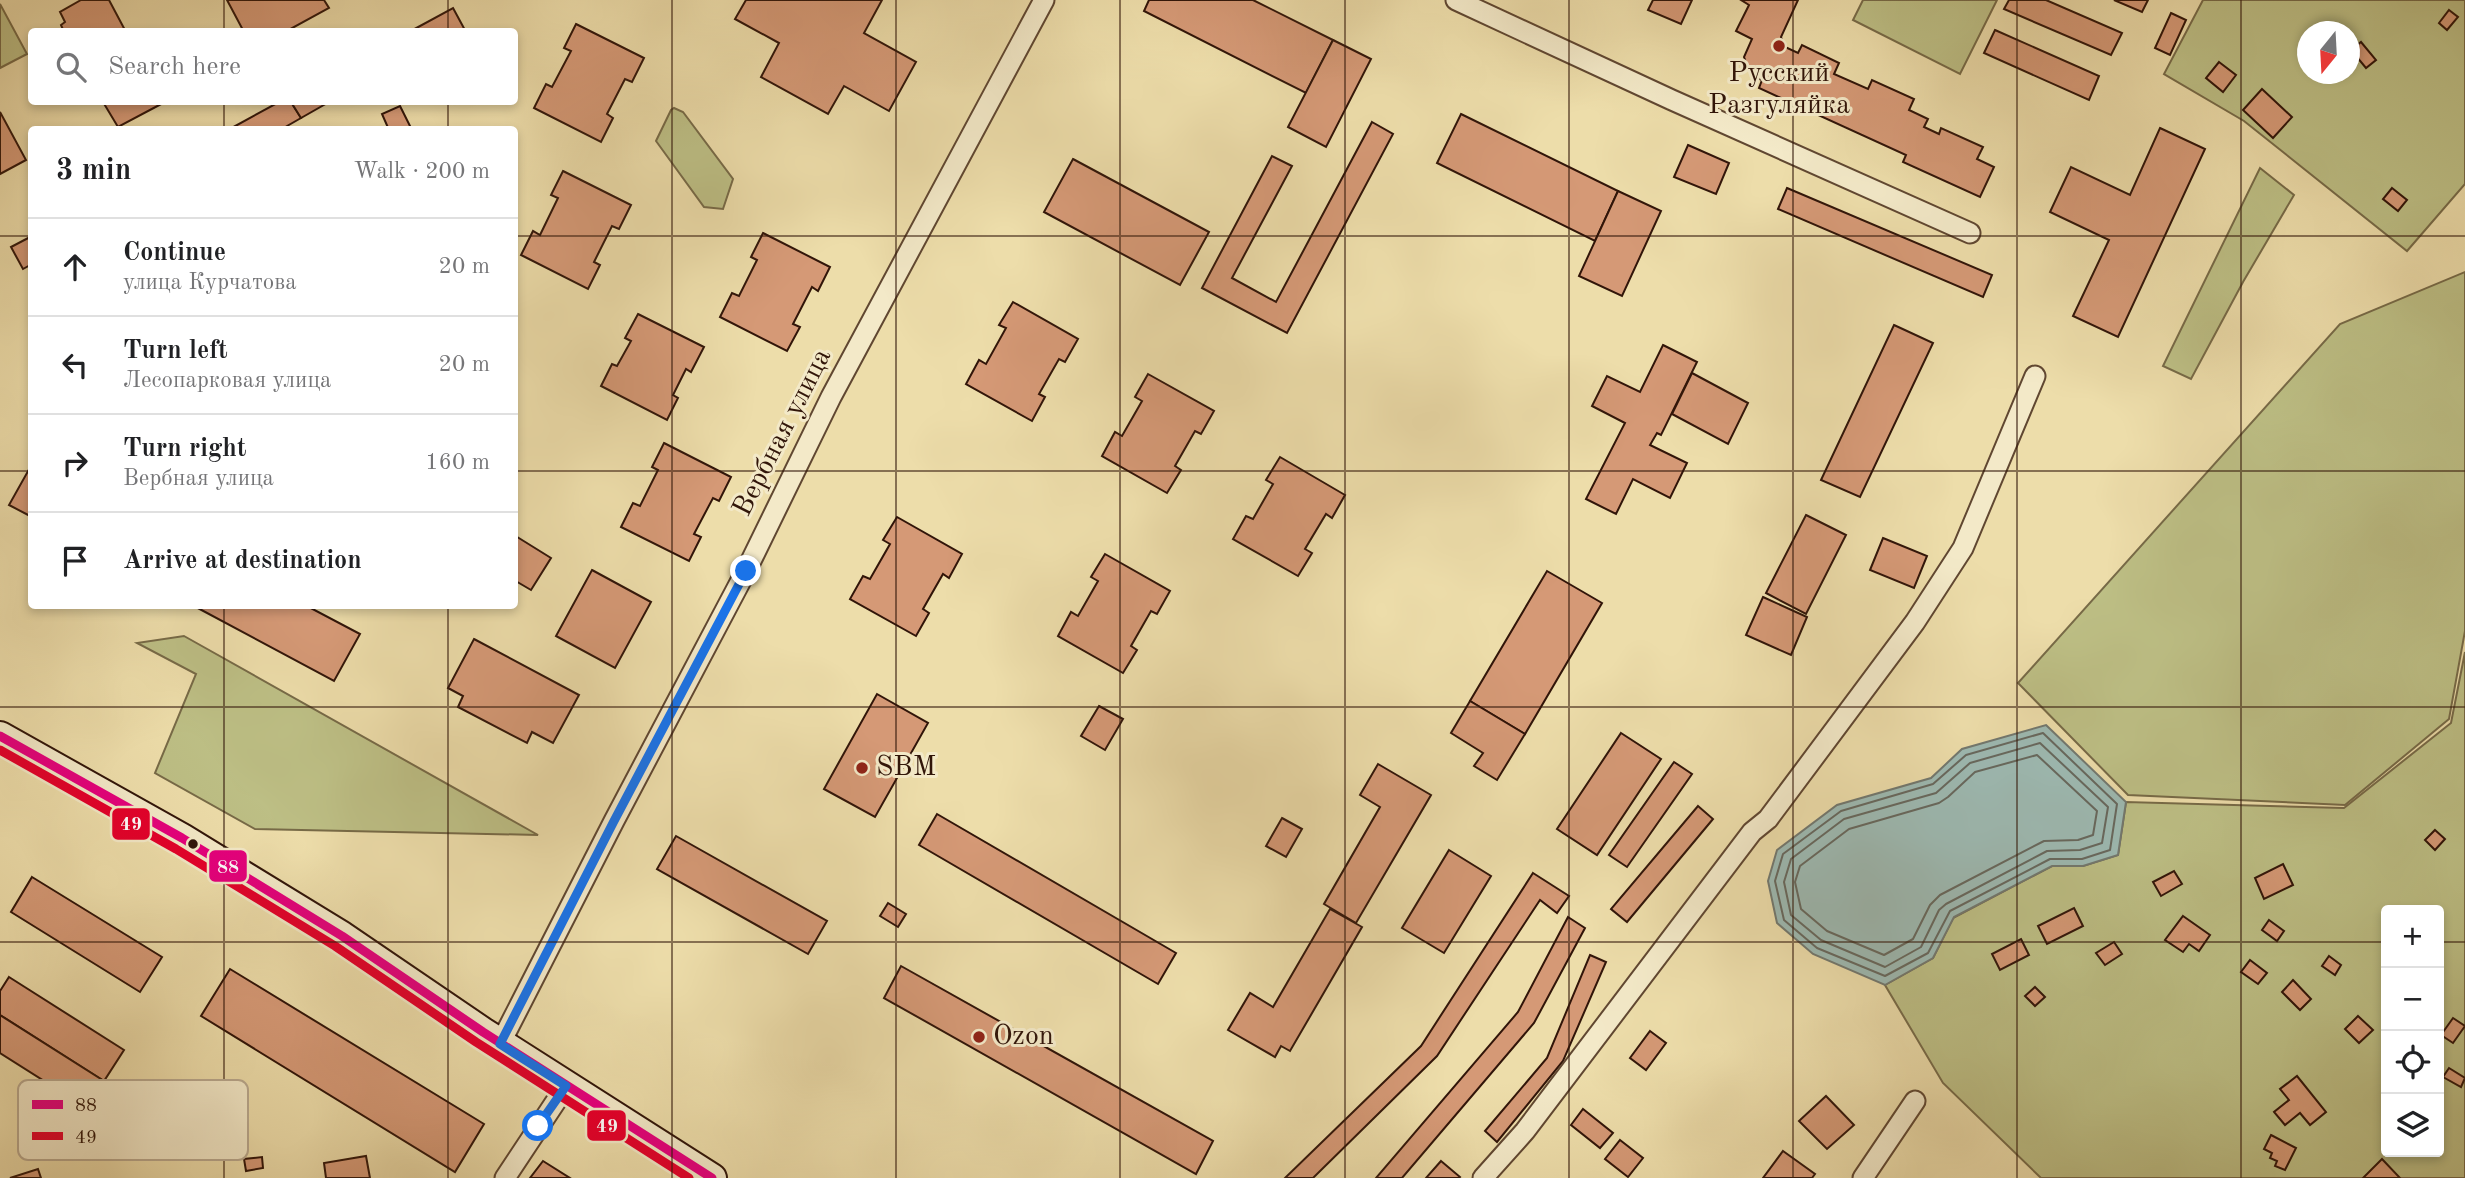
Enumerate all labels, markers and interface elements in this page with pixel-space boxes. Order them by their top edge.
north arrow [2297,21,2360,84]
search box [28,28,518,105]
marker: Русский Разгуляйка [1771,38,1787,54]
icon: search [52,48,90,86]
text: Search here [108,54,241,80]
place label: Русский Разгуляйка [1708,60,1850,120]
text: 3 min [56,156,131,186]
text: Walk · 200 m [354,160,490,183]
text: Continue [123,240,226,266]
icon: ahead [56,248,94,286]
text: 20 m [439,255,490,278]
text: улица Курчатова [123,271,297,294]
text: Turn left [123,338,228,364]
street label: Вербная улица [729,345,837,521]
icon: left [56,346,94,384]
text: 20 m [439,353,490,376]
text: Лесопарковая улица [123,369,331,392]
text: Turn right [123,436,246,462]
icon: right [56,444,94,482]
text: 160 m [425,451,490,474]
text: Вербная улица [123,467,274,490]
icon: arrive [56,542,94,580]
text: Arrive at destination [123,548,362,574]
route end [730,555,761,586]
place label: SBM [876,754,936,782]
marker: SBM [854,760,870,776]
line badge: 49 [111,807,151,841]
text: 49 [120,816,142,835]
unlabelled marker [186,837,200,851]
line badge: 88 [208,849,248,883]
text: 88 [217,859,239,878]
map controls [2381,905,2444,1157]
button: + [2381,905,2444,968]
button: − [2381,968,2444,1031]
place label: Ozon [993,1023,1054,1051]
marker: Ozon [971,1029,987,1045]
button: locate [2381,1031,2444,1094]
legend [18,1080,248,1160]
button: layers [2381,1094,2444,1157]
text: 88 [75,1097,97,1116]
line badge: 49 [586,1109,627,1142]
route start [522,1110,553,1141]
text: 49 [596,1118,618,1137]
text: 49 [75,1129,97,1148]

